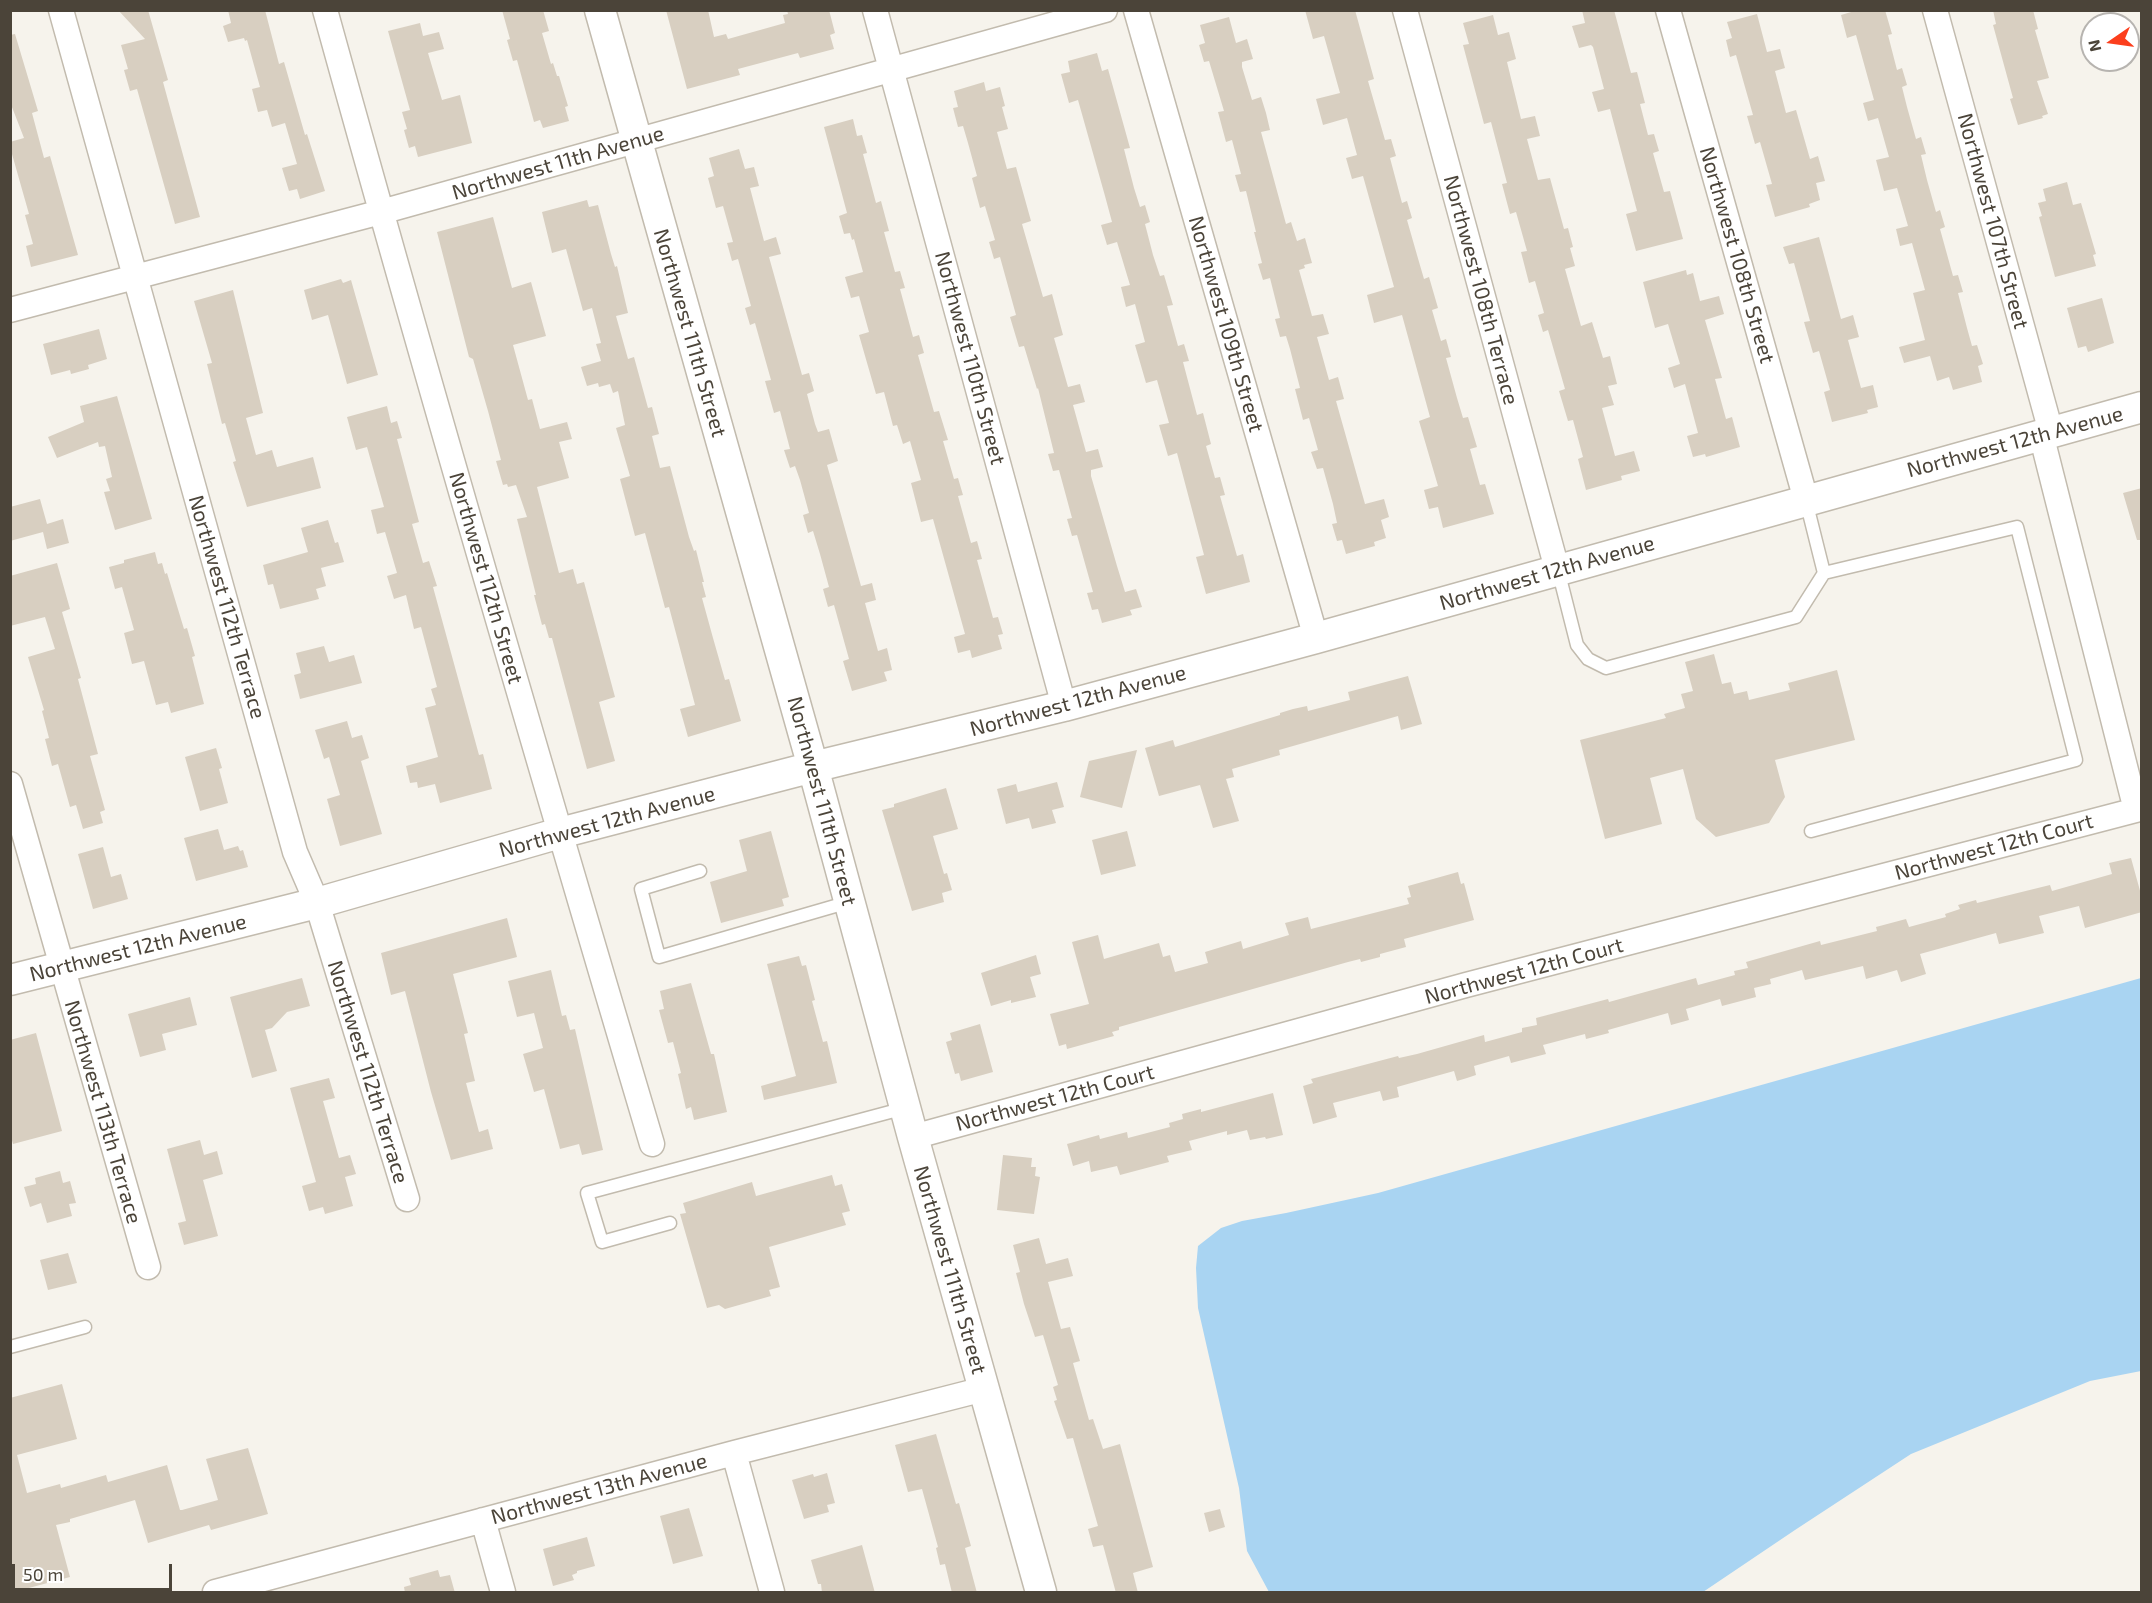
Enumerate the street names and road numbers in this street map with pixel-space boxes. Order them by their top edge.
street label: Northwest 107th Street [1952,110,2034,332]
street label: Northwest 11th Avenue [449,121,667,205]
street label: Northwest 108th Street [1694,144,1780,366]
street label: Northwest 108th Terrace [1438,172,1524,408]
street label: Northwest 109th Street [1183,213,1269,435]
street label: Northwest 111th Street [648,226,732,440]
street label: Northwest 110th Street [929,249,1011,467]
street label: Northwest 12th Avenue [1904,401,2126,483]
street label: Northwest 112th Street [444,469,528,687]
street label: Northwest 112th Terrace [183,492,271,722]
street label: Northwest 12th Avenue [1437,530,1657,616]
street label: Northwest 12th Avenue [967,660,1189,742]
street label: Northwest 111th Street [782,694,862,908]
street label: Northwest 12th Avenue [496,781,718,863]
street label: Northwest 12th Court [1892,808,2096,886]
street label: Northwest 12th Avenue [27,909,249,987]
street label: Northwest 12th Court [1422,932,1626,1010]
street label: Northwest 112th Terrace [322,958,414,1186]
street label: Northwest 113th Terrace [59,997,147,1227]
street label: Northwest 12th Court [953,1059,1157,1137]
street label: Northwest 111th Street [908,1163,992,1377]
street label: Northwest 13th Avenue [488,1448,710,1530]

